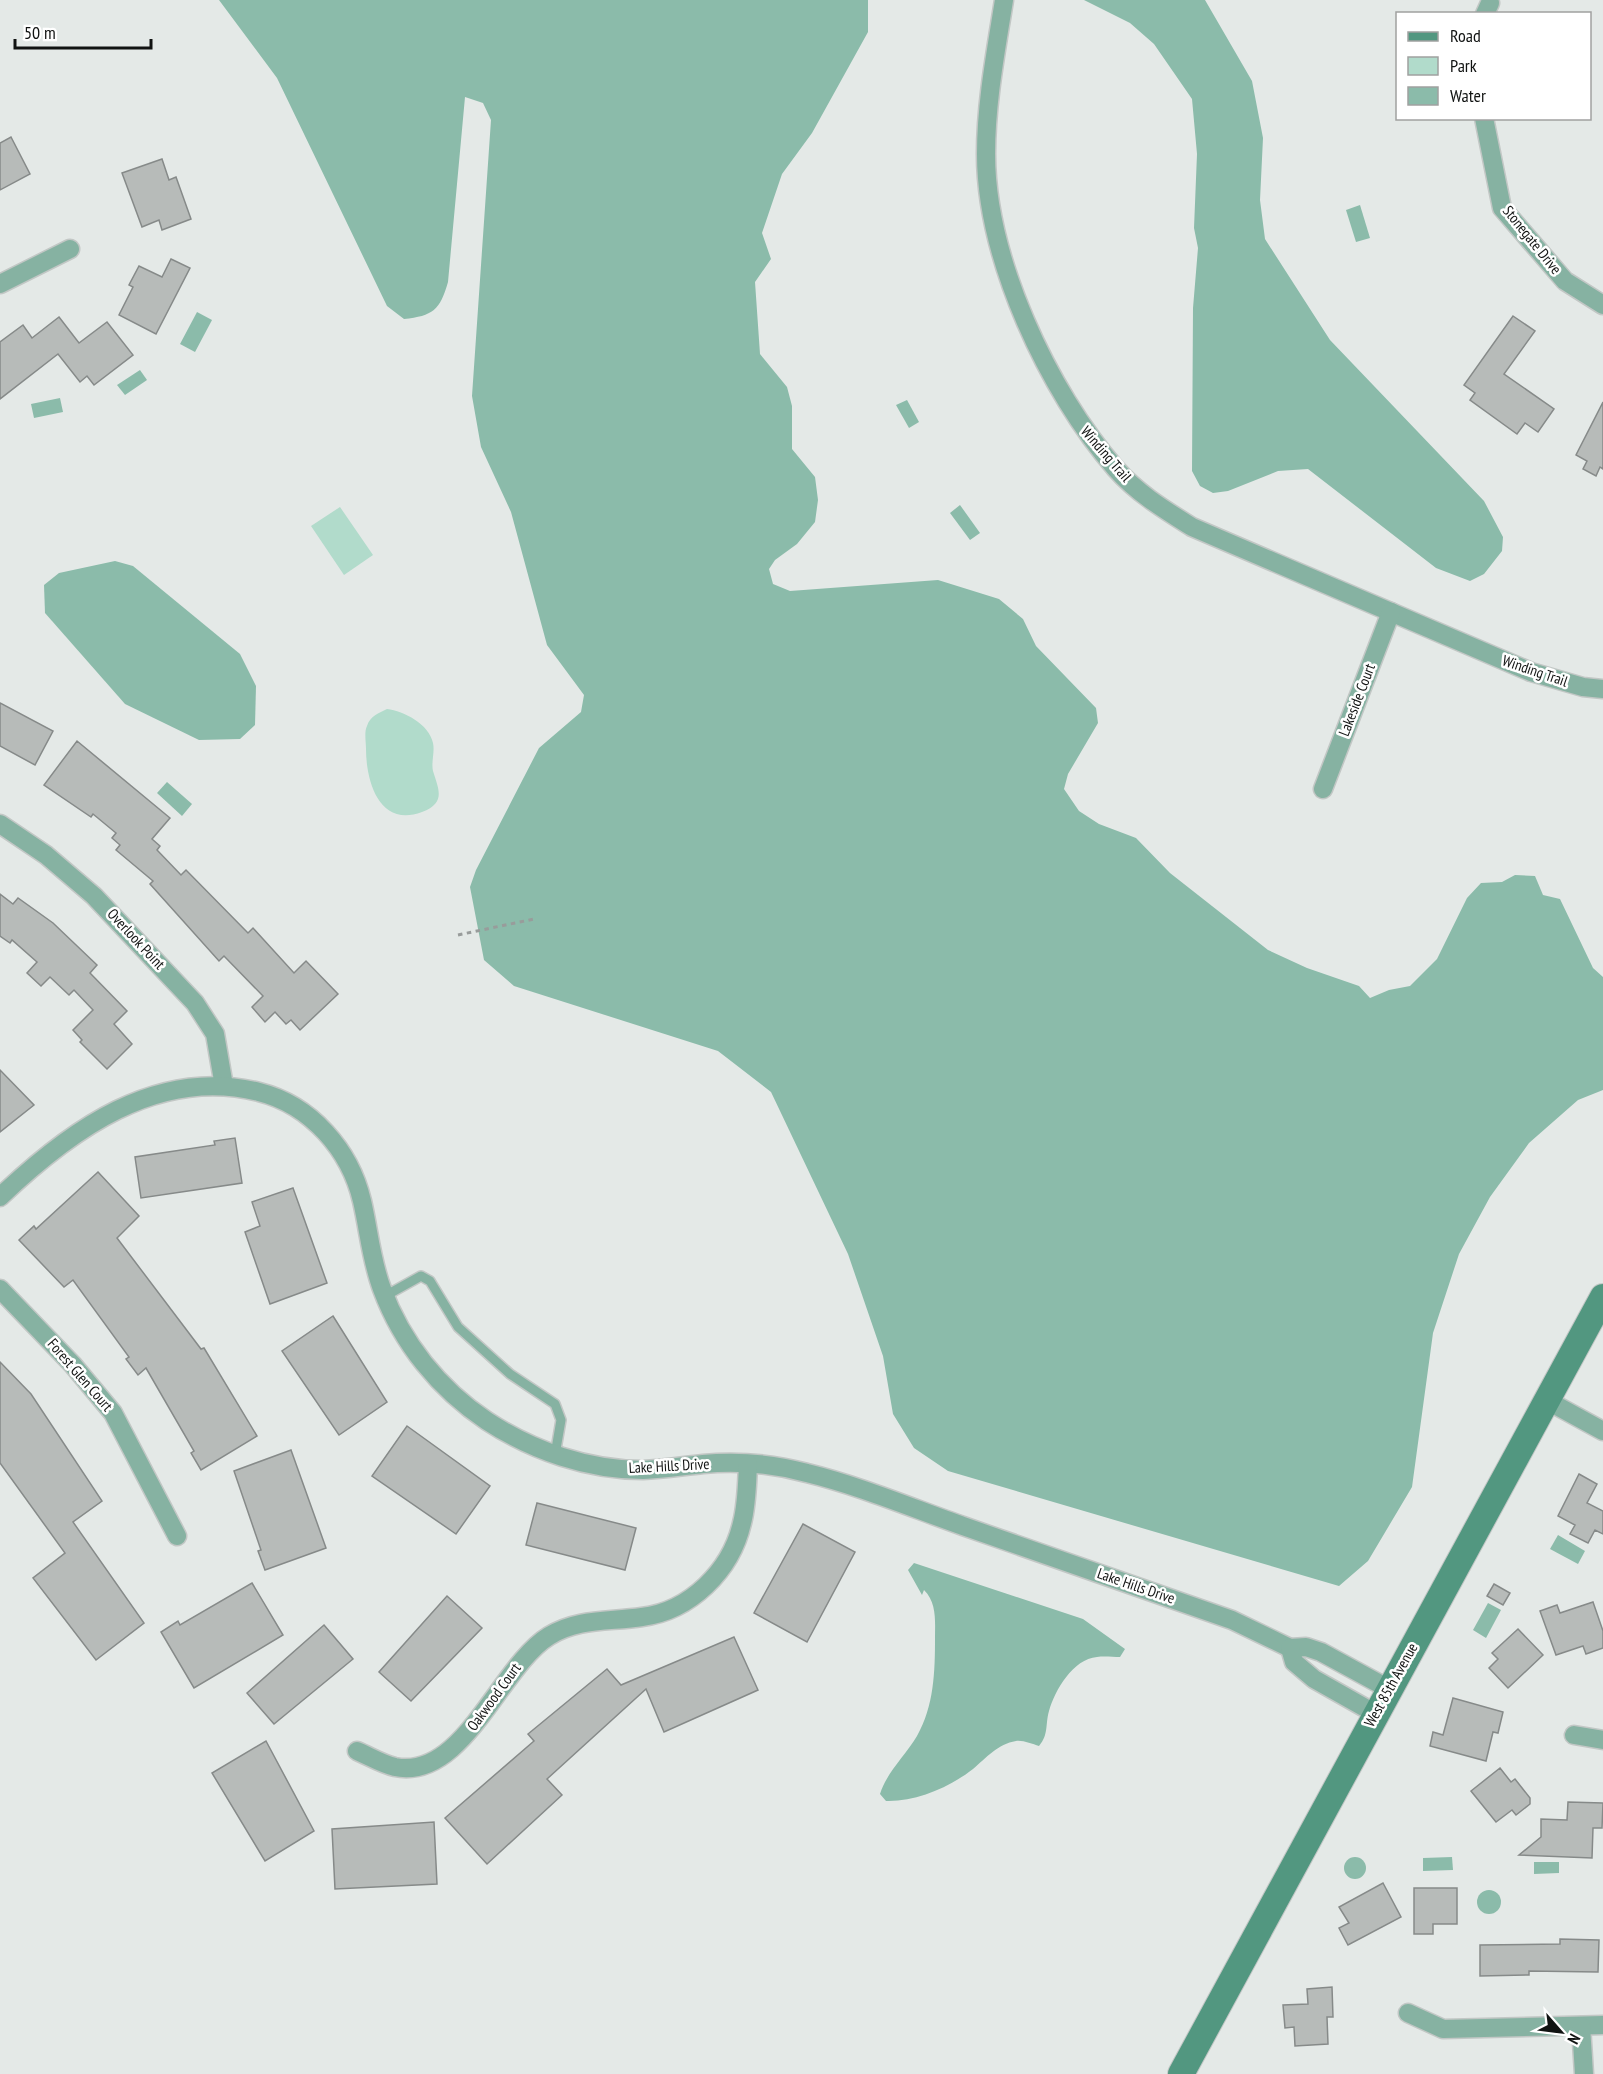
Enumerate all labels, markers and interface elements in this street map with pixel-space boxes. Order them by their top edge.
scale bar [15,12,152,50]
legend [1396,12,1591,120]
text: 50 m [24,21,56,44]
text: Road [1450,24,1481,47]
text: Park [1450,54,1477,77]
text: Water [1450,84,1486,107]
street label: Stonegate Drive [1499,202,1566,278]
street label: Winding Trail [1077,422,1136,486]
street label: Winding Trail [1500,651,1571,691]
street label: Lakeside Court [1334,661,1379,739]
street label: Overlook Point [103,904,169,973]
street label: Forest Glen Court [44,1334,117,1415]
street label: Lake Hills Drive [628,1454,710,1477]
street label: Lake Hills Drive [1095,1563,1177,1608]
street label: West 85th Avenue [1360,1639,1421,1730]
street label: Oakwood Court [463,1659,525,1734]
north arrow [1531,2002,1591,2062]
text: N [1563,2031,1585,2048]

